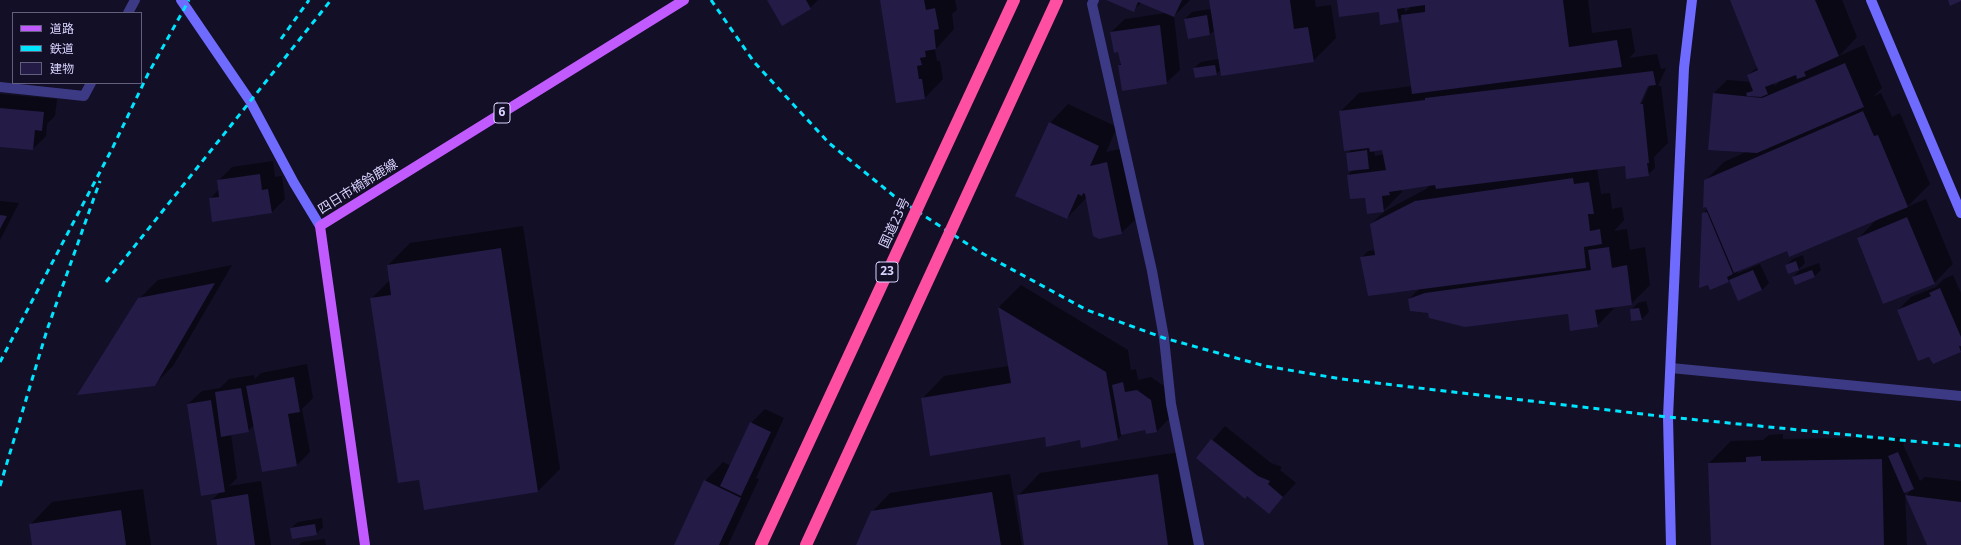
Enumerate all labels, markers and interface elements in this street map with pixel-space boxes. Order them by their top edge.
legend [12,12,142,84]
text: 道路 [50,20,74,37]
text: 鉄道 [50,40,74,57]
text: 建物 [50,60,74,77]
road number: 6 [494,103,510,123]
street label: 四日市楠鈴鹿線 [315,156,401,218]
street label: 国道23号 [877,195,913,251]
road number: 23 [876,262,898,282]

